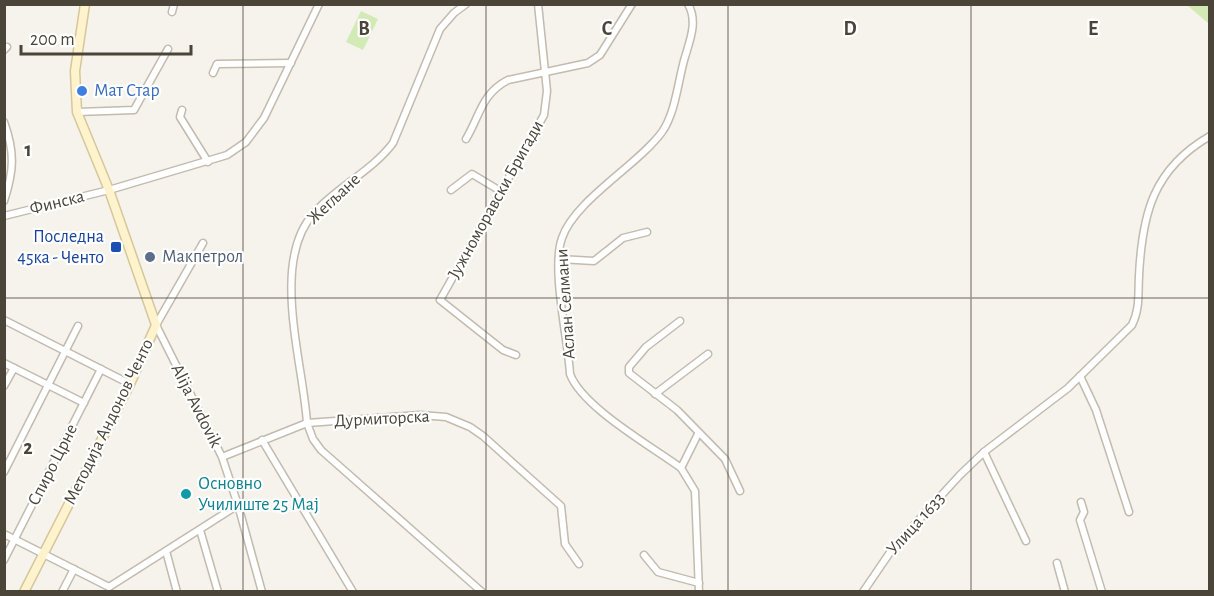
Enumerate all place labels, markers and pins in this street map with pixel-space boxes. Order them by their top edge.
place label: Мат Стар [94,82,160,100]
marker: Мат Стар [75,84,89,98]
place label: Последна 45ка - Ченто [17,228,104,267]
marker: Последна 45ка - Ченто [109,240,123,254]
place label: Макпетрол [162,248,243,266]
marker: Макпетрол [143,250,157,264]
place label: Основно Училиште 25 Мај [198,475,319,514]
marker: Основно Училиште 25 Мај [179,487,193,501]

